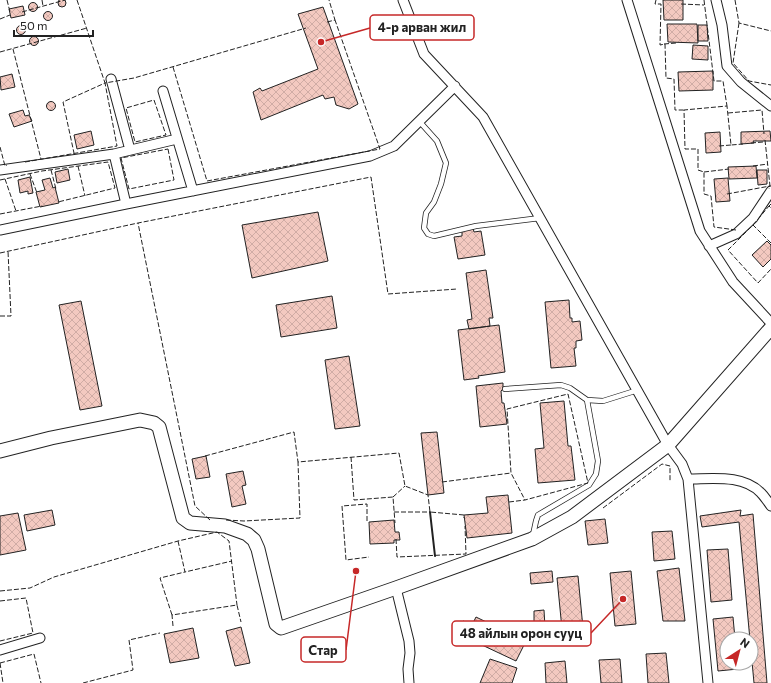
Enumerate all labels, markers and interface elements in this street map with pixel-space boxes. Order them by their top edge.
scale bar [14,12,93,38]
callout: 4-р арван жил [370,15,474,40]
text: 50 m [20,18,48,32]
text: 4-р арван жил [378,19,466,35]
callout: 48 айлын орон сууц [452,621,591,646]
text: 48 айлын орон сууц [460,625,582,641]
north arrow [719,631,759,671]
text: N [738,635,752,650]
callout: Стар [301,637,346,662]
text: Стар [308,642,338,658]

